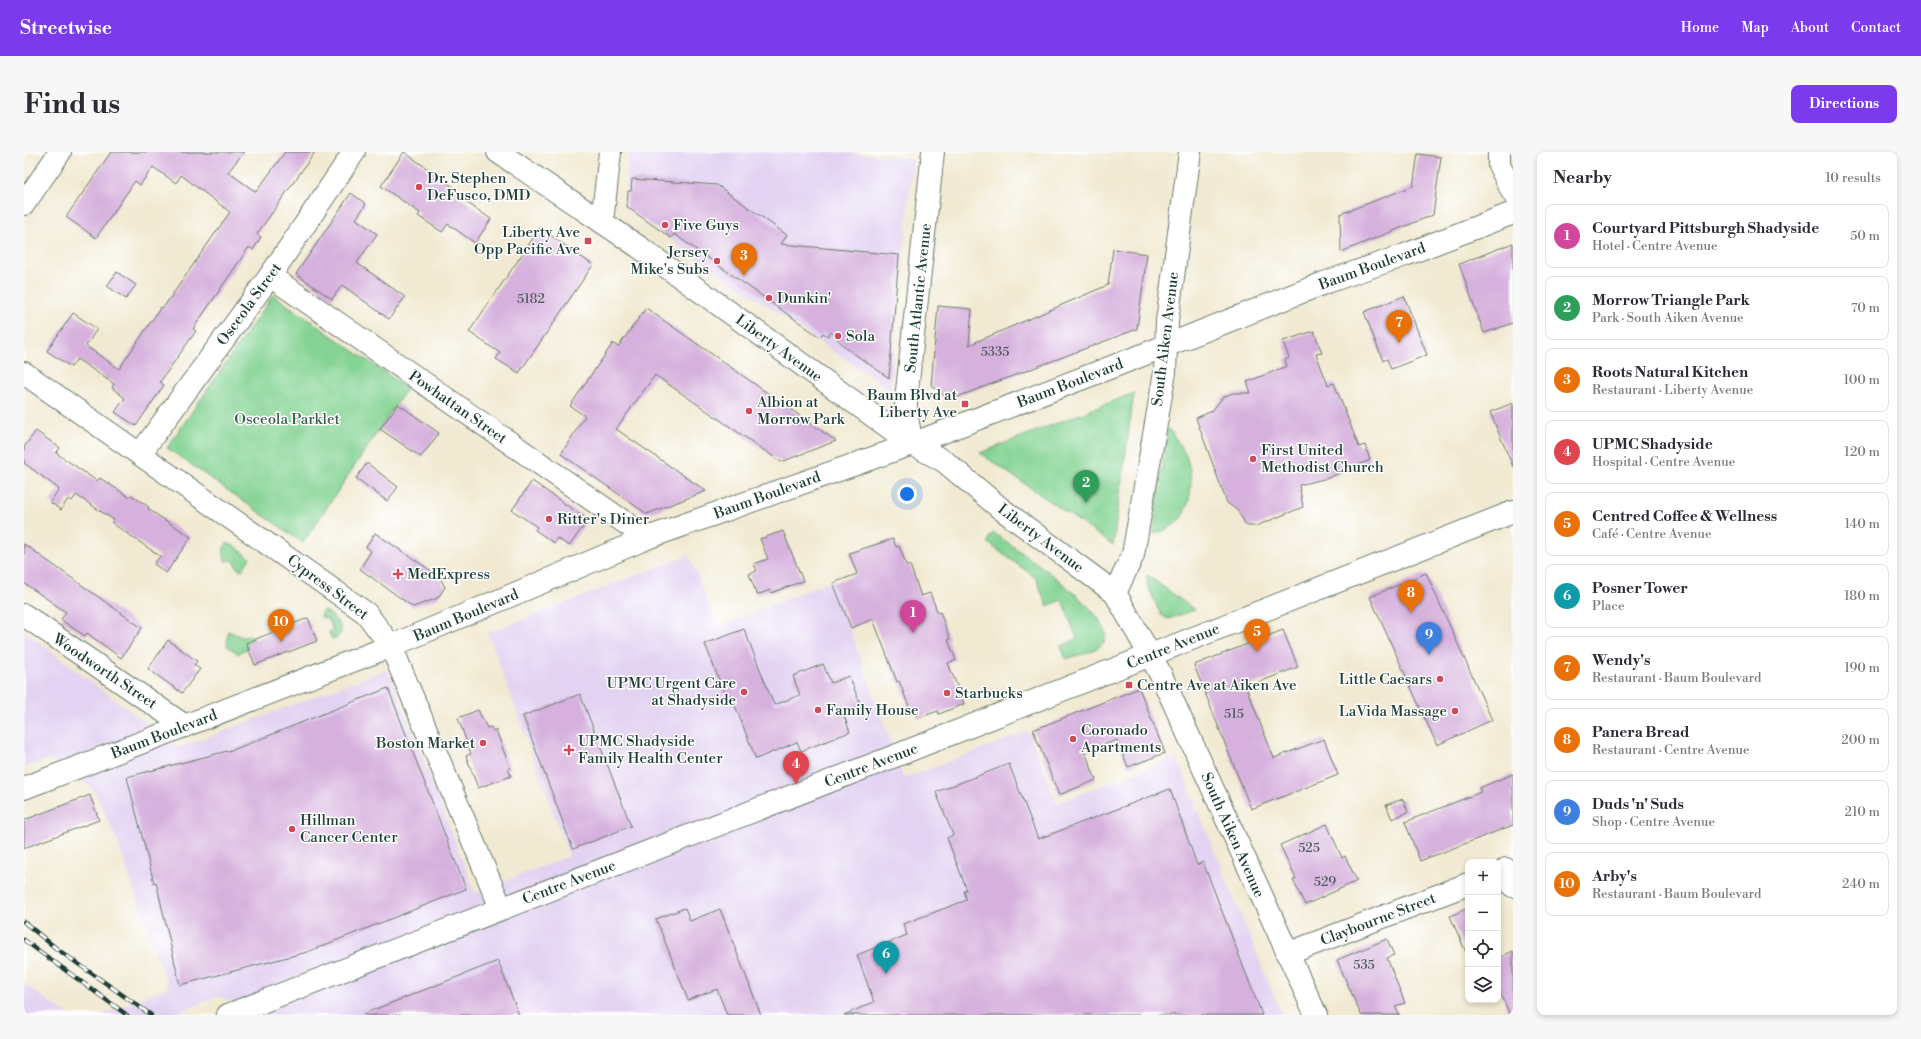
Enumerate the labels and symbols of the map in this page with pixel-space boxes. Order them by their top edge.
place label: Dr. Stephen DeFusco, DMD [427,169,530,205]
marker: Dr. Stephen DeFusco, DMD [414,182,424,192]
place label: Five Guys [673,216,739,235]
marker: Five Guys [660,220,670,230]
street label: South Atlantic Avenue [901,222,936,374]
place label: Liberty Ave Opp Pacific Ave [474,223,580,259]
marker: Liberty Ave Opp Pacific Ave [583,236,593,246]
street label: Baum Boulevard [1315,238,1429,295]
place label: Jersey Mike's Subs [630,243,710,279]
pin: 3 [731,243,757,276]
marker: Jersey Mike's Subs [712,256,722,266]
street label: Osceola Street [213,259,286,349]
street label: South Aiken Avenue [1148,271,1183,407]
place label: Dunkin' [777,289,831,308]
house number: 5182 [517,291,545,307]
marker: Dunkin' [764,293,774,303]
street label: Liberty Avenue [731,310,826,386]
pin: 7 [1386,310,1412,343]
place label: Sola [846,327,875,346]
marker: Sola [833,331,843,341]
house number: 5335 [981,344,1009,360]
street label: Baum Boulevard [1013,354,1126,413]
street label: Powhattan Street [405,367,511,449]
place label: Baum Blvd at Liberty Ave [866,386,958,422]
place label: Albion at Morrow Park [756,393,846,429]
marker: Baum Blvd at Liberty Ave [960,399,970,409]
marker: Albion at Morrow Park [744,406,754,416]
park label: Osceola Parklet [234,410,340,429]
place label: First United Methodist Church [1261,441,1384,477]
marker: First United Methodist Church [1248,454,1258,464]
street label: Baum Boulevard [710,467,824,524]
pin: 2 [1073,470,1099,503]
your location [897,484,917,504]
street label: Liberty Avenue [994,500,1088,577]
place label: Ritter's Diner [557,510,650,529]
marker: Ritter's Diner [544,514,554,524]
street label: Cypress Street [283,551,373,625]
place label: MedExpress [407,565,490,584]
marker: MedExpress [392,568,404,580]
pin: 8 [1398,580,1424,613]
street label: Baum Boulevard [410,585,522,647]
pin: 1 [900,600,926,633]
pin: 10 [268,609,294,642]
street label: Centre Avenue [1124,619,1222,674]
pin: 5 [1244,619,1270,652]
pin: 9 [1416,622,1442,655]
street label: Woodworth Street [48,629,161,714]
place label: Little Caesars [1339,670,1432,689]
place label: UPMC Urgent Care at Shadyside [607,674,736,710]
marker: Little Caesars [1435,674,1445,684]
place label: Centre Ave at Aiken Ave [1137,676,1297,695]
marker: Centre Ave at Aiken Ave [1124,680,1134,690]
place label: Starbucks [955,684,1023,703]
marker: UPMC Urgent Care at Shadyside [739,687,749,697]
marker: Starbucks [942,688,952,698]
place label: Family House [826,701,919,720]
place label: LaVida Massage [1339,702,1447,721]
street label: Baum Boulevard [107,705,220,764]
marker: Family House [813,705,823,715]
house number: 515 [1224,706,1244,722]
marker: LaVida Massage [1450,706,1460,716]
place label: Coronado Apartments [1080,721,1161,757]
place label: UPMC Shadyside Family Health Center [578,732,723,768]
place label: Boston Market [375,734,476,753]
marker: Coronado Apartments [1068,734,1078,744]
marker: Boston Market [478,738,488,748]
street label: Centre Avenue [822,739,921,792]
marker: UPMC Shadyside Family Health Center [563,744,575,756]
pin: 4 [783,751,809,784]
street label: South Aiken Avenue [1196,770,1269,901]
place label: Hillman Cancer Center [300,811,398,847]
marker: Hillman Cancer Center [287,824,297,834]
house number: 525 [1298,840,1320,856]
street label: Centre Avenue [520,856,619,909]
house number: 529 [1314,874,1336,890]
street label: Claybourne Street [1318,888,1439,950]
pin: 6 [873,941,899,974]
house number: 535 [1353,957,1375,973]

